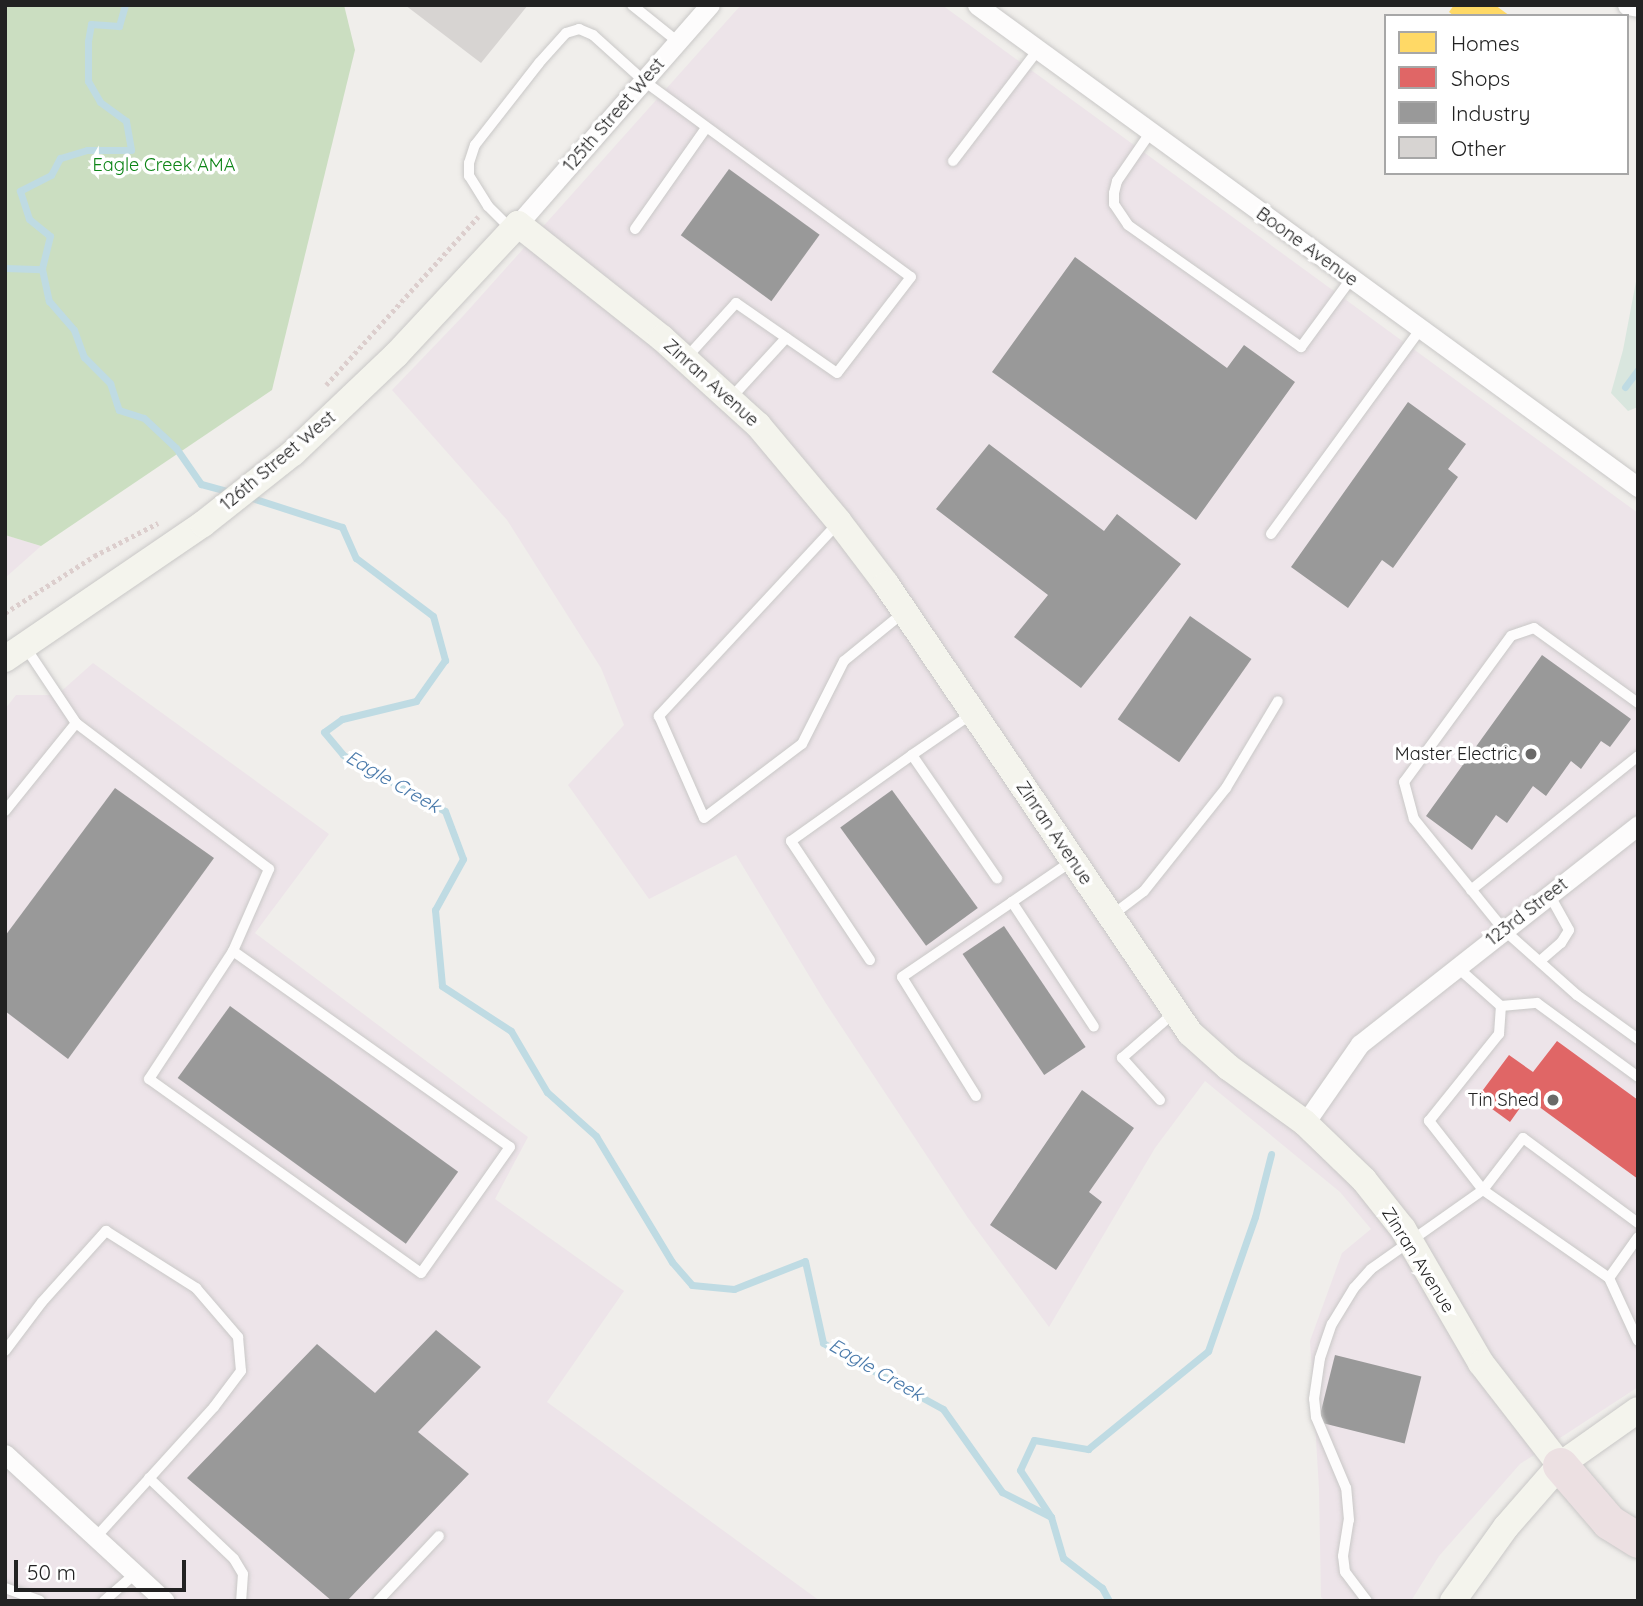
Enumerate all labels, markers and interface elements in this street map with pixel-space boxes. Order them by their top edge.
legend [1384,14,1629,175]
text: Homes [1451,30,1520,56]
street label: 125th Street West [559,54,669,176]
text: Shops [1451,65,1510,91]
text: Industry [1451,100,1530,126]
text: Other [1451,135,1506,161]
park label: Eagle Creek AMA [93,154,235,176]
street label: Boone Avenue [1252,203,1362,291]
street label: Zinran Avenue [659,335,763,431]
street label: 126th Street West [216,407,340,515]
place label: Master Electric [1395,743,1517,765]
water label: Eagle Creek [342,746,444,818]
marker: Master Electric [1523,746,1539,762]
street label: Zinran Avenue [1011,777,1097,889]
street label: 123rd Street [1482,873,1572,951]
place label: Tin Shed [1468,1089,1539,1111]
marker: Tin Shed [1545,1092,1561,1108]
street label: Zinran Avenue [1377,1203,1459,1317]
water label: Eagle Creek [825,1334,927,1406]
scale bar [18,1546,189,1590]
text: 50 m [27,1559,76,1585]

